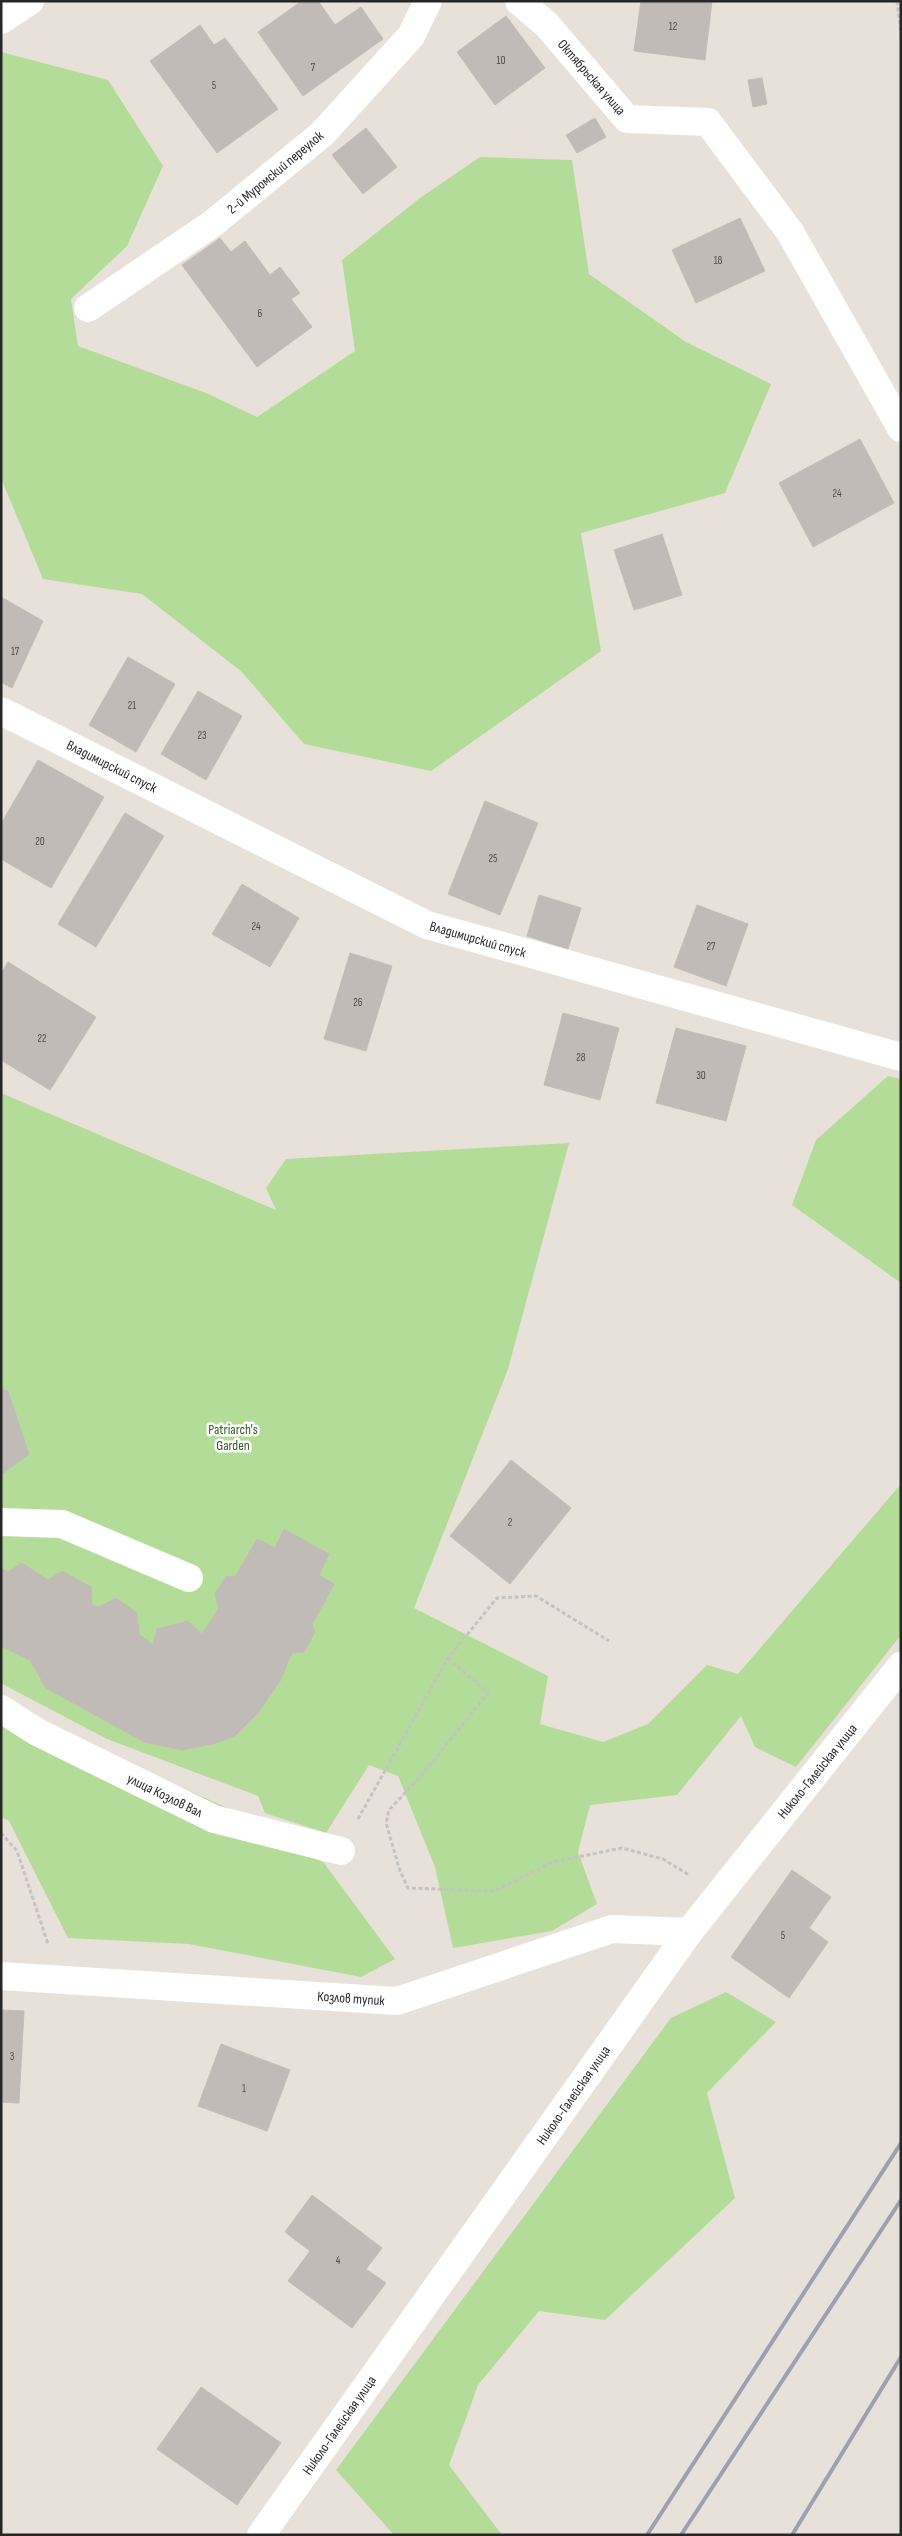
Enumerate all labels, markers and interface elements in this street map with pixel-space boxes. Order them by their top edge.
house number: 12 [669,20,678,33]
street label: Октябрьская улица [554,36,629,119]
house number: 10 [497,54,505,67]
house number: 7 [311,61,316,74]
house number: 5 [212,79,216,92]
street label: 2-й Муромский переулок [224,127,327,218]
house number: 18 [714,254,723,267]
house number: 6 [258,307,263,320]
house number: 24 [832,487,842,500]
house number: 17 [11,645,20,658]
house number: 21 [128,699,136,712]
house number: 23 [197,729,207,742]
street label: Владимирский спуск [64,736,161,797]
house number: 20 [35,835,45,848]
house number: 25 [489,852,497,865]
street label: Владимирский спуск [428,918,529,962]
house number: 24 [251,920,261,933]
house number: 27 [707,940,716,953]
house number: 26 [353,996,363,1009]
house number: 22 [37,1032,47,1045]
house number: 28 [576,1051,586,1064]
house number: 30 [696,1069,706,1082]
park label: Patriarch's Garden [208,1421,258,1454]
house number: 2 [508,1516,513,1529]
street label: Николо-Галейская улица [774,1720,861,1822]
street label: улица Козлов Вал [124,1770,205,1821]
house number: 5 [781,1929,785,1942]
street label: Козлов тупик [317,1988,386,2009]
street label: Николо-Галейская улица [533,2042,614,2148]
house number: 3 [10,2050,15,2063]
house number: 1 [242,2082,246,2095]
house number: 4 [336,2254,341,2267]
street label: Николо-Галейская улица [299,2372,380,2478]

